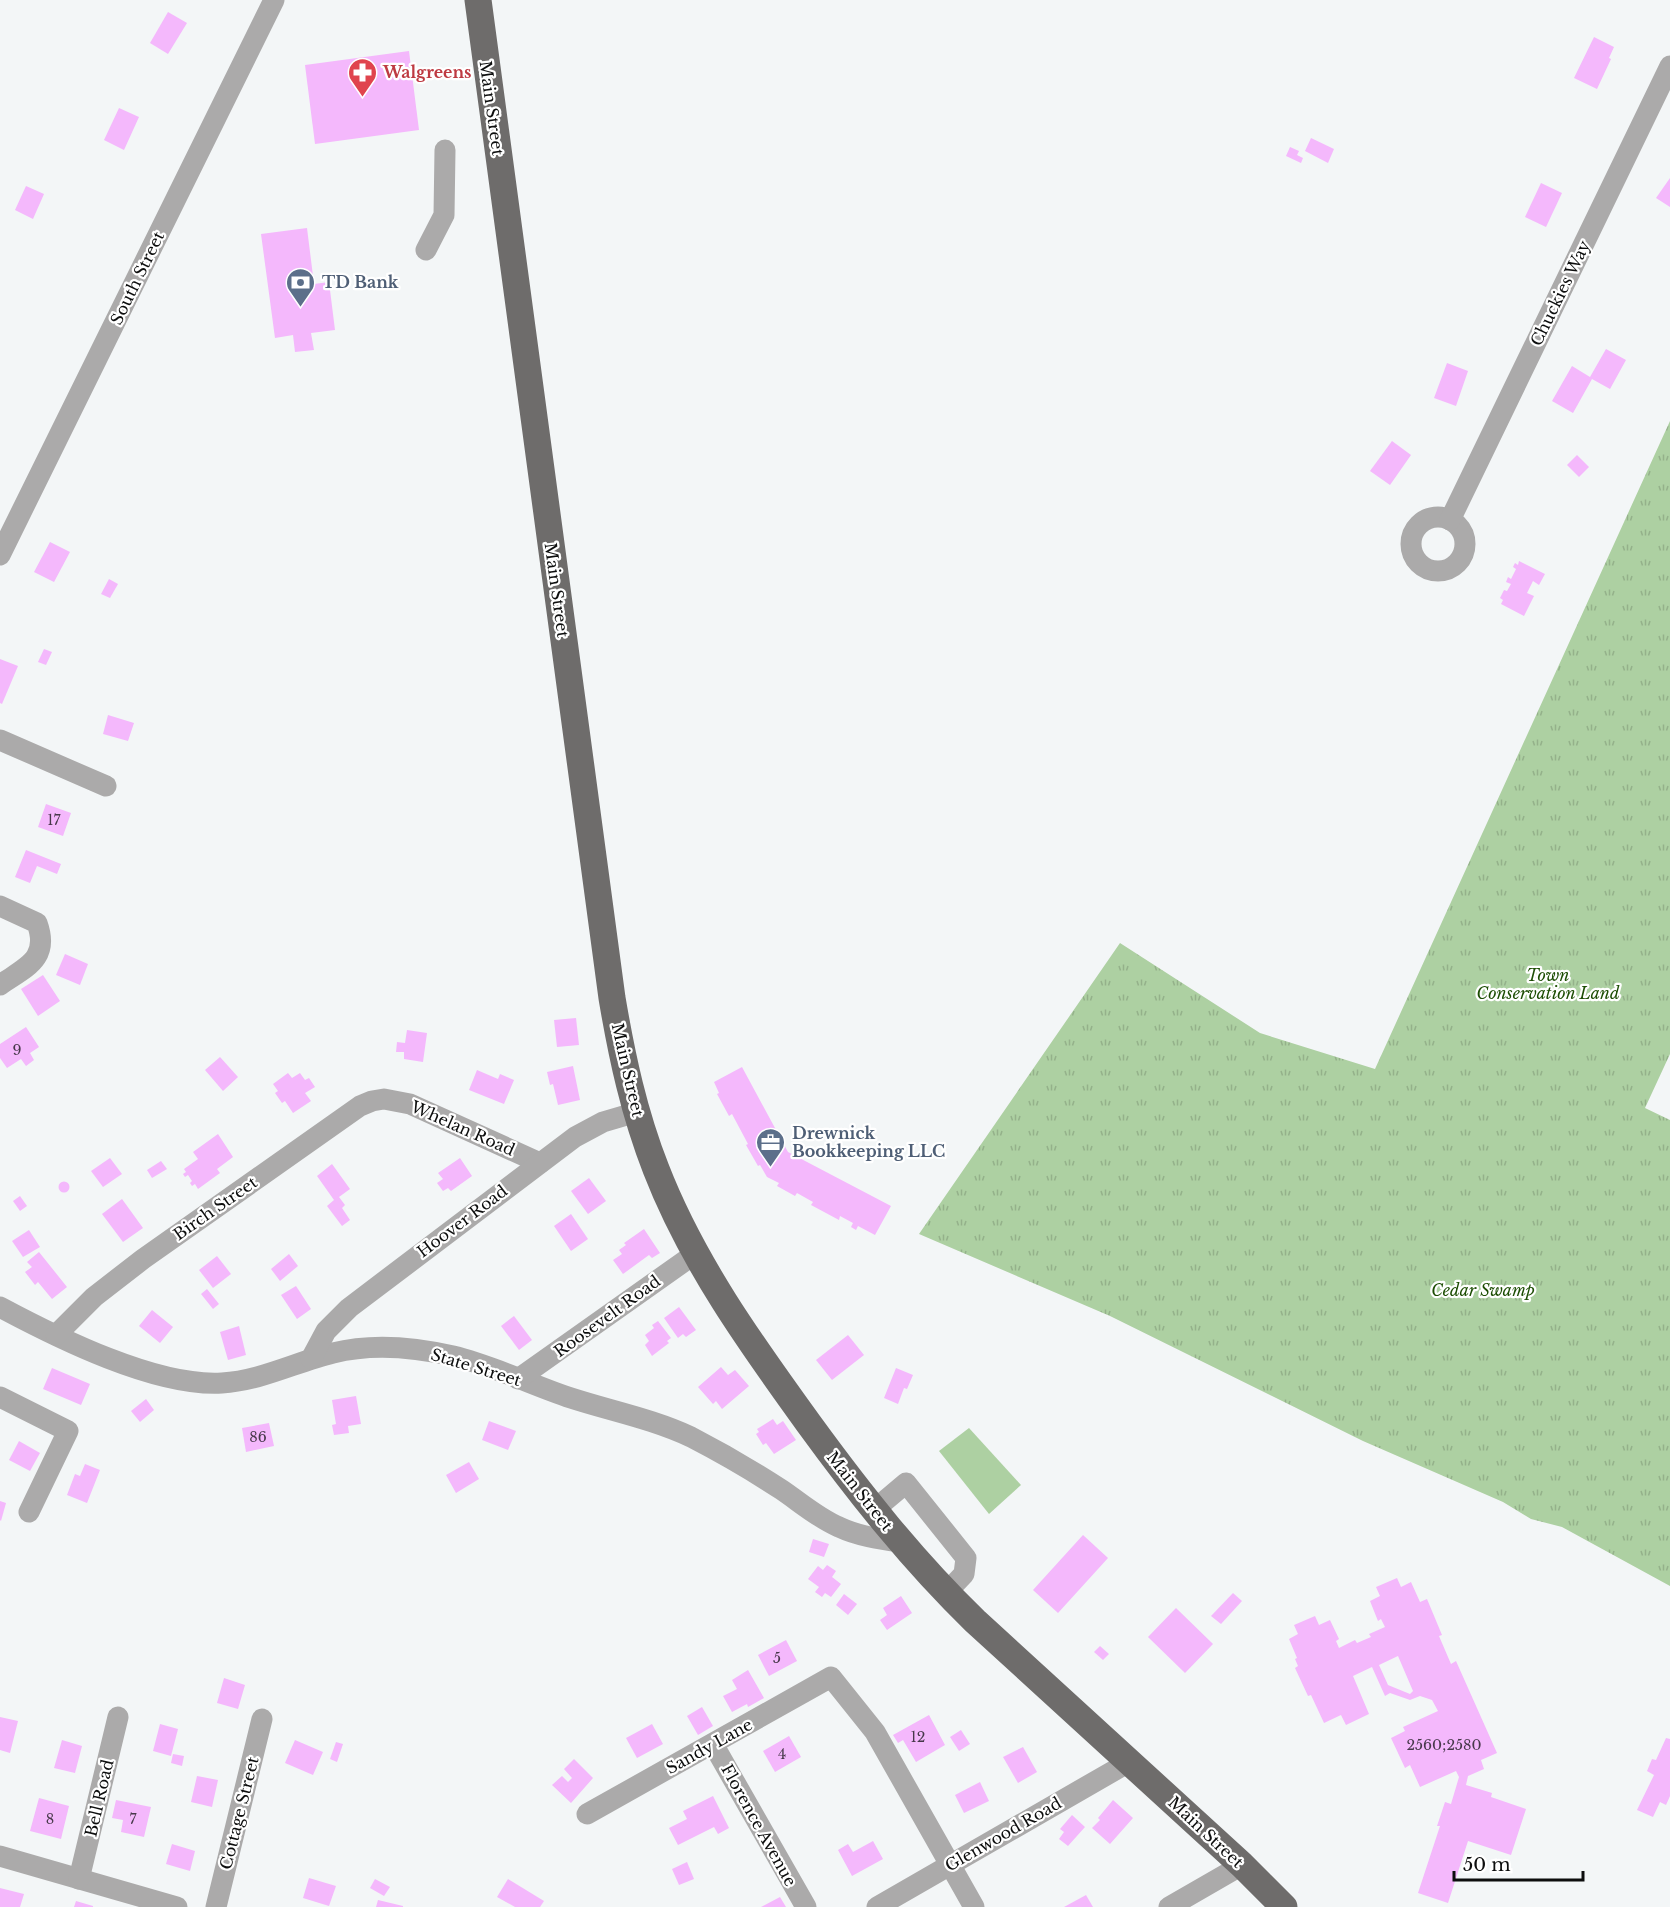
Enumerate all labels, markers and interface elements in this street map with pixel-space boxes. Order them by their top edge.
pharmacy icon: Walgreens [346,56,378,98]
street label: Main Street [475,59,509,157]
place label: Walgreens [382,62,472,82]
street label: South Street [106,228,168,328]
street label: Chuckies Way [1526,236,1595,349]
bank icon: TD Bank [285,266,317,308]
place label: TD Bank [322,272,399,292]
street label: Main Street [540,541,574,639]
house number: 17 [47,811,62,829]
park label: Town Conservation Land [1477,965,1620,1003]
street label: Main Street [608,1021,648,1119]
house number: 9 [12,1041,22,1059]
street label: Whelan Road [407,1096,518,1160]
place label: Drewnick Bookkeeping LLC [792,1123,945,1161]
office icon: Drewnick Bookkeeping LLC [755,1126,787,1168]
street label: Birch Street [169,1172,261,1244]
street label: Hoover Road [413,1180,511,1261]
street label: Roosevelt Road [550,1271,664,1361]
park label: Cedar Swamp [1431,1280,1535,1300]
street label: State Street [429,1344,523,1390]
house number: 86 [249,1428,267,1446]
street label: Main Street [823,1447,897,1535]
house number: 5 [773,1649,781,1667]
street label: Sandy Lane [662,1714,756,1778]
house number: 12 [911,1728,925,1746]
house number: 2560;2580 [1407,1736,1481,1754]
house number: 4 [778,1745,786,1763]
street label: Cottage Street [215,1754,263,1872]
street label: Bell Road [80,1757,118,1839]
street label: Florence Avenue [717,1760,801,1890]
street label: Glenwood Road [941,1792,1065,1875]
street label: Main Street [1164,1792,1248,1872]
house number: 8 [46,1810,54,1828]
house number: 7 [129,1810,137,1828]
scale bar [1454,1844,1583,1882]
text: 50 m [1463,1854,1511,1876]

